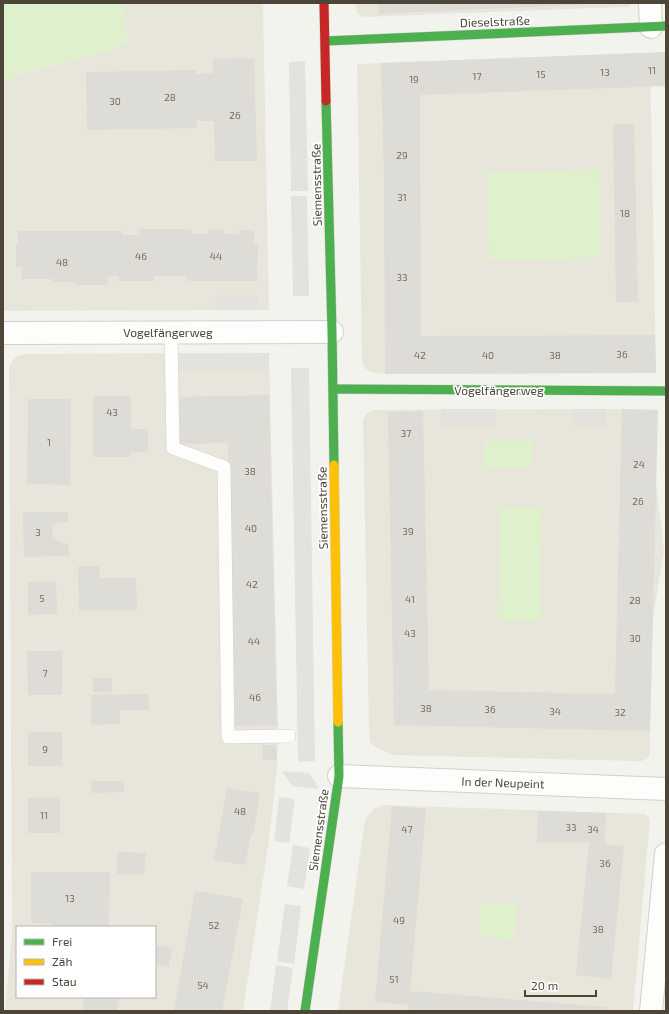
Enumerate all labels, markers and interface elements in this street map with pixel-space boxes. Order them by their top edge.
street label: Dieselstraße [460,13,530,29]
house number: 11 [648,64,656,76]
house number: 13 [600,66,610,78]
house number: 15 [536,68,546,80]
house number: 17 [472,70,482,82]
house number: 19 [409,73,419,85]
house number: 28 [164,91,176,103]
house number: 30 [109,95,121,107]
house number: 26 [229,109,241,121]
street label: Siemensstraße [308,144,324,227]
house number: 29 [396,149,408,161]
house number: 31 [397,191,407,203]
house number: 18 [620,207,630,219]
house number: 46 [135,250,147,262]
house number: 44 [210,250,222,262]
house number: 48 [56,256,68,268]
house number: 33 [396,271,408,283]
street label: Vogelfängerweg [123,325,213,339]
house number: 36 [616,348,628,360]
house number: 42 [414,349,426,361]
house number: 40 [482,349,494,361]
house number: 38 [549,349,561,361]
street label: Vogelfängerweg [454,383,544,397]
house number: 43 [106,406,118,418]
house number: 37 [401,427,411,439]
house number: 1 [47,436,51,448]
house number: 24 [633,458,645,470]
house number: 38 [244,465,256,477]
street label: Siemensstraße [314,467,330,550]
house number: 26 [632,495,644,507]
house number: 40 [245,522,257,534]
house number: 39 [402,525,414,537]
house number: 3 [35,526,41,538]
house number: 42 [246,578,258,590]
house number: 5 [39,592,45,604]
house number: 41 [405,593,415,605]
house number: 28 [629,594,641,606]
house number: 43 [404,627,416,639]
house number: 30 [629,632,641,644]
house number: 44 [248,635,260,647]
house number: 7 [42,667,48,679]
house number: 46 [249,691,261,703]
house number: 38 [420,702,432,714]
house number: 36 [484,703,496,715]
house number: 34 [549,705,561,717]
house number: 32 [614,706,626,718]
house number: 9 [42,743,48,755]
street label: In der Neupeint [461,774,545,790]
street label: Siemensstraße [305,788,331,872]
house number: 48 [234,805,246,817]
house number: 11 [40,809,48,821]
house number: 33 [565,821,577,833]
house number: 47 [401,823,413,835]
house number: 34 [587,823,599,835]
house number: 36 [599,857,611,869]
house number: 13 [65,892,75,904]
house number: 49 [393,914,405,926]
house number: 52 [209,919,220,931]
house number: 38 [592,923,604,935]
legend [16,926,156,998]
text: Frei [52,934,72,948]
text: Zäh [52,954,72,968]
scale bar [525,972,596,998]
house number: 51 [389,973,399,985]
text: Stau [52,974,77,988]
text: 20 m [531,978,558,992]
house number: 54 [197,979,209,991]

